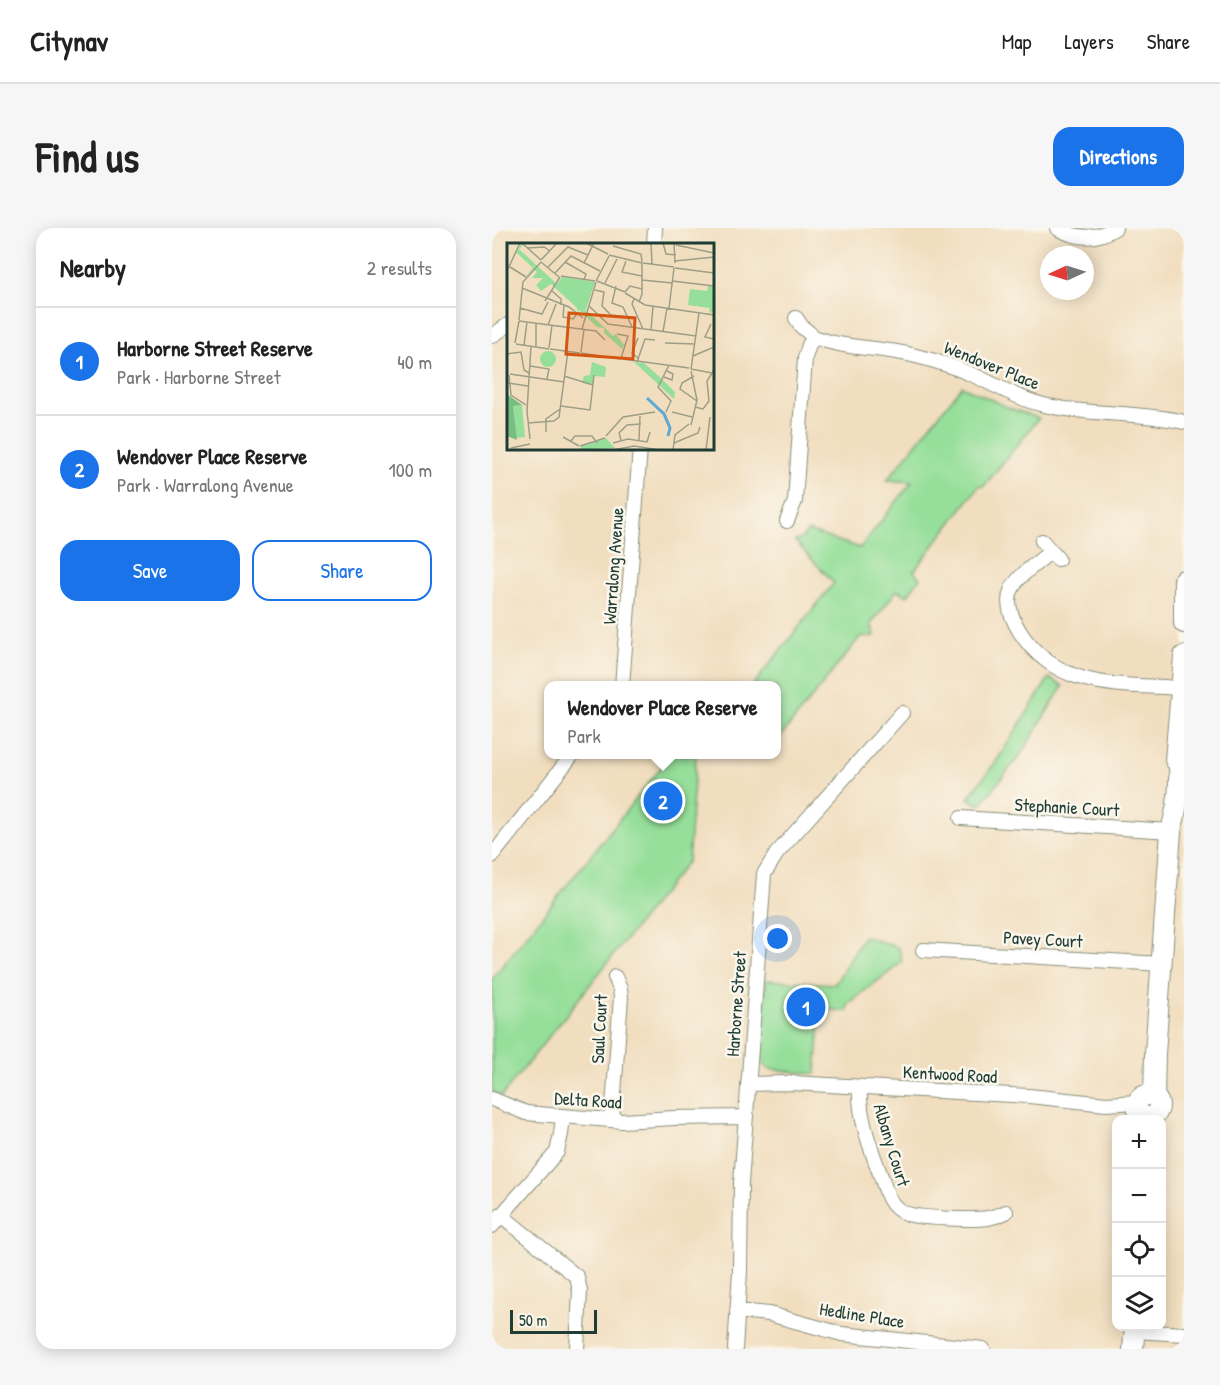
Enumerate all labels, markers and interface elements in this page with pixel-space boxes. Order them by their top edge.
text: Citynav [30,22,108,60]
text: Map [1002,27,1031,56]
text: Layers [1064,27,1114,56]
text: Share [1147,27,1190,56]
button: Directions [1053,127,1184,186]
text: Find us [36,128,139,185]
inset map [507,243,714,450]
north arrow [1040,246,1094,300]
text: Nearby [60,250,126,285]
text: 2 results [367,254,432,281]
text: Harborne Street Reserve [117,333,313,363]
street label: Wendover Place [941,335,1043,395]
text: 1 [76,348,83,375]
text: 40 m [397,348,432,375]
text: Park · Harborne Street [117,363,281,390]
text: Wendover Place Reserve [117,441,307,471]
text: 2 [75,456,84,483]
text: 100 m [389,456,432,483]
text: Park · Warralong Avenue [117,471,294,498]
street label: Warralong Avenue [596,507,630,625]
button: Save [60,540,240,601]
button: Share [252,540,432,601]
popup [544,681,781,759]
text: Wendover Place Reserve [567,692,758,722]
text: Park [567,722,601,749]
pin: 2 [644,778,682,824]
street label: Stephanie Court [1014,792,1121,822]
your location [763,924,792,953]
street label: Pavey Court [1003,924,1084,954]
street label: Harborne Street [720,950,752,1057]
pin: 1 [786,984,826,1030]
street label: Saul Court [585,993,613,1064]
street label: Kentwood Road [902,1059,998,1089]
street label: Delta Road [554,1085,622,1115]
street label: Albany Court [868,1101,917,1190]
map controls [1112,1115,1166,1331]
button: + [1112,1115,1166,1169]
button: − [1112,1169,1166,1223]
button: locate [1112,1223,1166,1277]
button: layers [1112,1277,1166,1331]
street label: Hedline Place [818,1296,906,1334]
scale bar [510,1307,597,1334]
text: 50 m [519,1309,548,1331]

